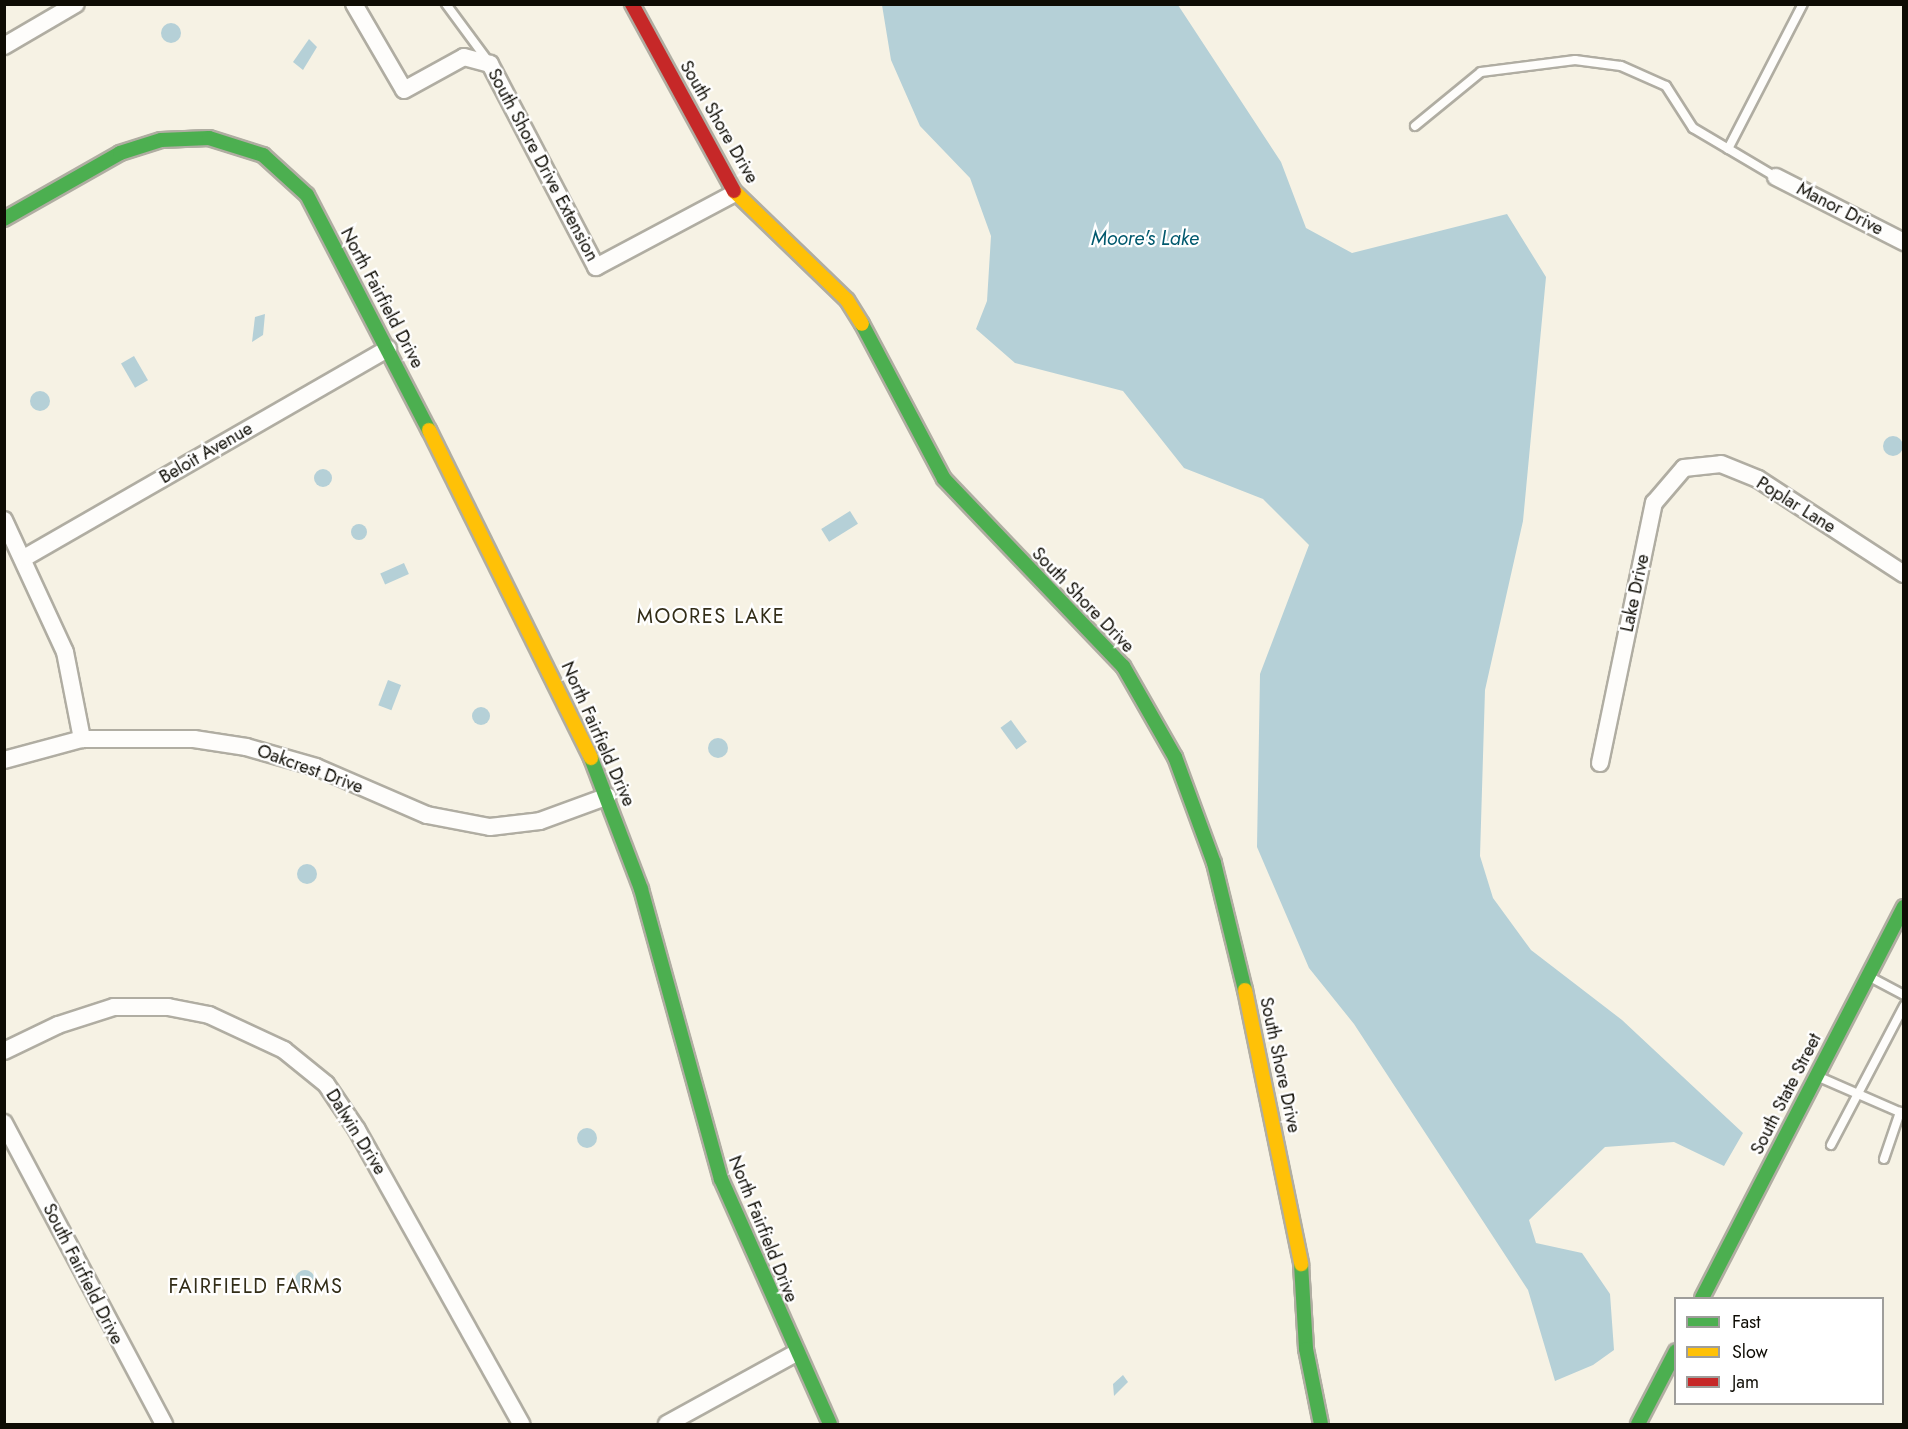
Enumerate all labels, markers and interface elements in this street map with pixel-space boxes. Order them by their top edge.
street label: South Shore Drive [675,57,763,187]
street label: South Shore Drive Extension [483,65,603,265]
street label: Manor Drive [1793,178,1887,240]
street label: North Fairfield Drive [336,224,428,372]
water label: Moore's Lake [1091,226,1199,250]
street label: Beloit Avenue [156,418,256,488]
street label: Poplar Lane [1752,472,1840,538]
street label: South Shore Drive [1027,543,1139,657]
street label: Lake Drive [1616,552,1654,634]
district label: MOORES LAKE [637,604,785,628]
street label: North Fairfield Drive [556,658,640,810]
street label: Oakcrest Drive [254,740,366,798]
street label: South Shore Drive [1255,995,1305,1135]
street label: South State Street [1746,1030,1826,1158]
street label: Dalwin Drive [321,1085,391,1179]
street label: North Fairfield Drive [724,1153,802,1305]
street label: South Fairfield Drive [38,1200,128,1348]
district label: FAIRFIELD FARMS [168,1274,344,1298]
legend [1674,1297,1884,1405]
text: Fast [1732,1309,1761,1335]
text: Slow [1732,1339,1768,1365]
text: Jam [1732,1369,1759,1395]

